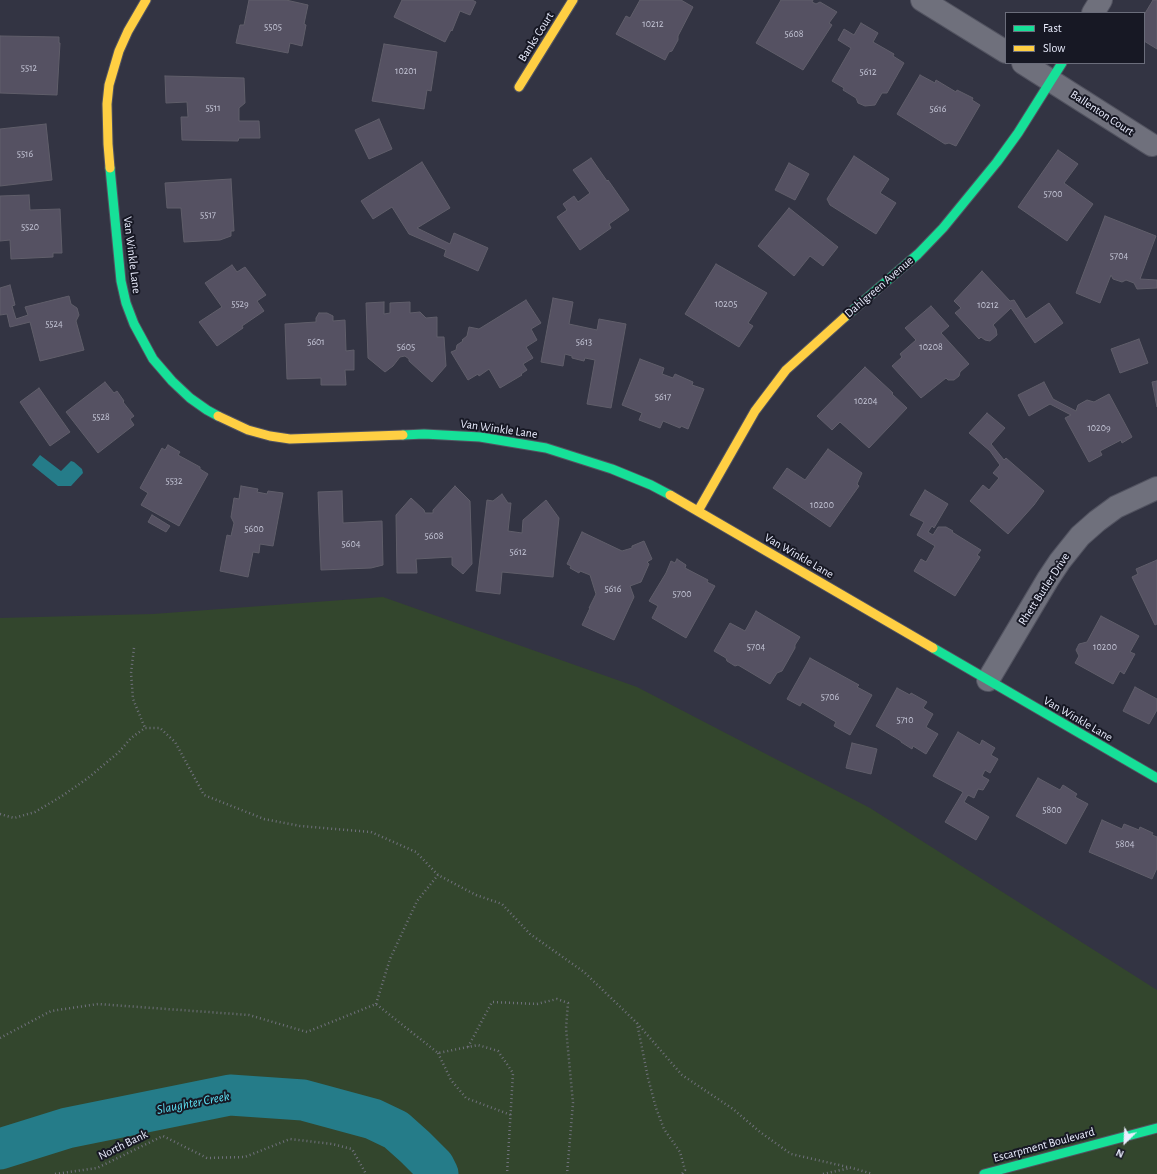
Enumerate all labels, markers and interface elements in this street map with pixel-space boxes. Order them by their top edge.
street label: Banks Court [515,10,557,64]
legend [1005,12,1145,64]
house number: 10212 [642,18,664,30]
house number: 5505 [264,21,282,33]
text: Fast [1043,22,1062,34]
house number: 5608 [785,28,803,40]
text: Slow [1043,42,1065,54]
house number: 5512 [21,62,37,74]
house number: 10201 [395,65,417,77]
house number: 5612 [860,66,876,78]
street label: Ballenton Court [1068,87,1136,139]
house number: 5511 [205,102,221,114]
house number: 5616 [929,103,947,115]
house number: 5516 [17,148,33,160]
house number: 5700 [1044,188,1062,200]
house number: 5517 [200,209,216,221]
street label: Van Winkle Lane [120,216,144,294]
house number: 5520 [21,221,39,233]
house number: 5704 [1110,250,1128,262]
street label: Dahlgreen Avenue [842,253,916,321]
house number: 5529 [231,298,249,310]
house number: 10205 [715,298,737,310]
house number: 10212 [977,299,999,311]
house number: 5524 [45,318,63,330]
house number: 5601 [307,336,325,348]
house number: 5613 [576,336,592,348]
house number: 5605 [397,341,415,353]
house number: 10208 [919,341,943,353]
house number: 5617 [655,391,671,403]
house number: 10204 [854,395,878,407]
house number: 5528 [92,411,110,423]
street label: Van Winkle Lane [460,416,538,442]
house number: 10209 [1087,422,1111,434]
house number: 5532 [165,475,183,487]
house number: 10200 [810,499,834,511]
house number: 5600 [244,523,264,535]
house number: 5608 [425,530,443,542]
street label: Van Winkle Lane [762,530,836,582]
house number: 5604 [342,538,360,550]
house number: 5612 [510,546,526,558]
street label: Rhett Butler Drive [1015,550,1073,628]
house number: 5616 [604,583,622,595]
house number: 5700 [673,588,691,600]
house number: 5704 [747,641,765,653]
house number: 10200 [1093,641,1117,653]
house number: 5706 [821,691,839,703]
street label: Van Winkle Lane [1041,693,1115,745]
house number: 5710 [896,714,914,726]
house number: 5800 [1042,804,1062,816]
house number: 5804 [1115,838,1135,850]
water label: Slaughter Creek [155,1088,231,1118]
north arrow [1105,1122,1145,1162]
street label: Escarpment Boulevard [992,1125,1096,1165]
street label: North Bank [96,1127,150,1163]
text: N [1114,1147,1126,1160]

